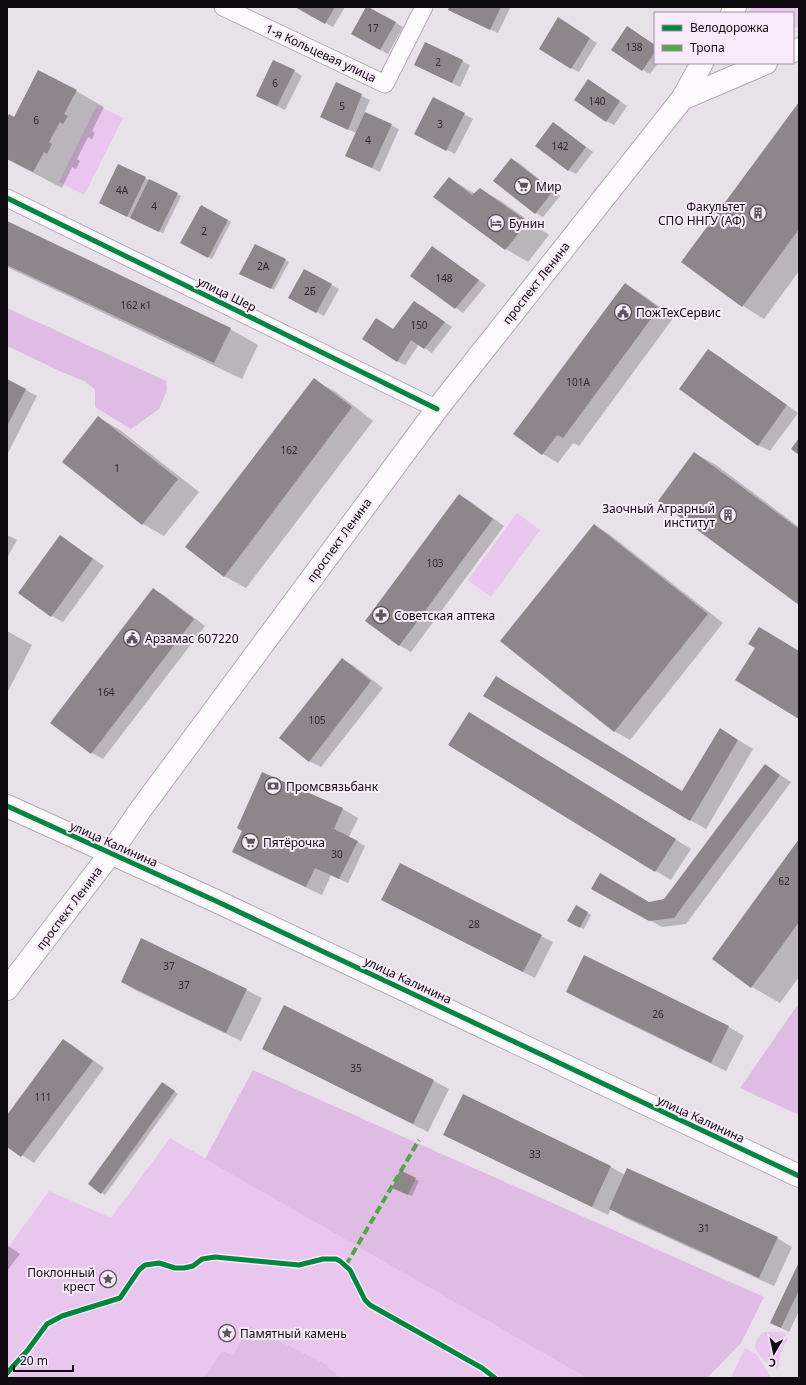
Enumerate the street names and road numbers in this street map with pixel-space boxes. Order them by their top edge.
street label: 1-я Кольцевая улица [263,20,379,86]
street label: проспект Ленина [498,238,574,328]
street label: улица Шер [195,272,259,316]
street label: проспект Ленина [303,494,375,586]
street label: улица Калинина [67,817,161,871]
street label: проспект Ленина [32,863,106,953]
street label: улица Калинина [362,952,454,1008]
street label: улица Калинина [655,1091,747,1147]

